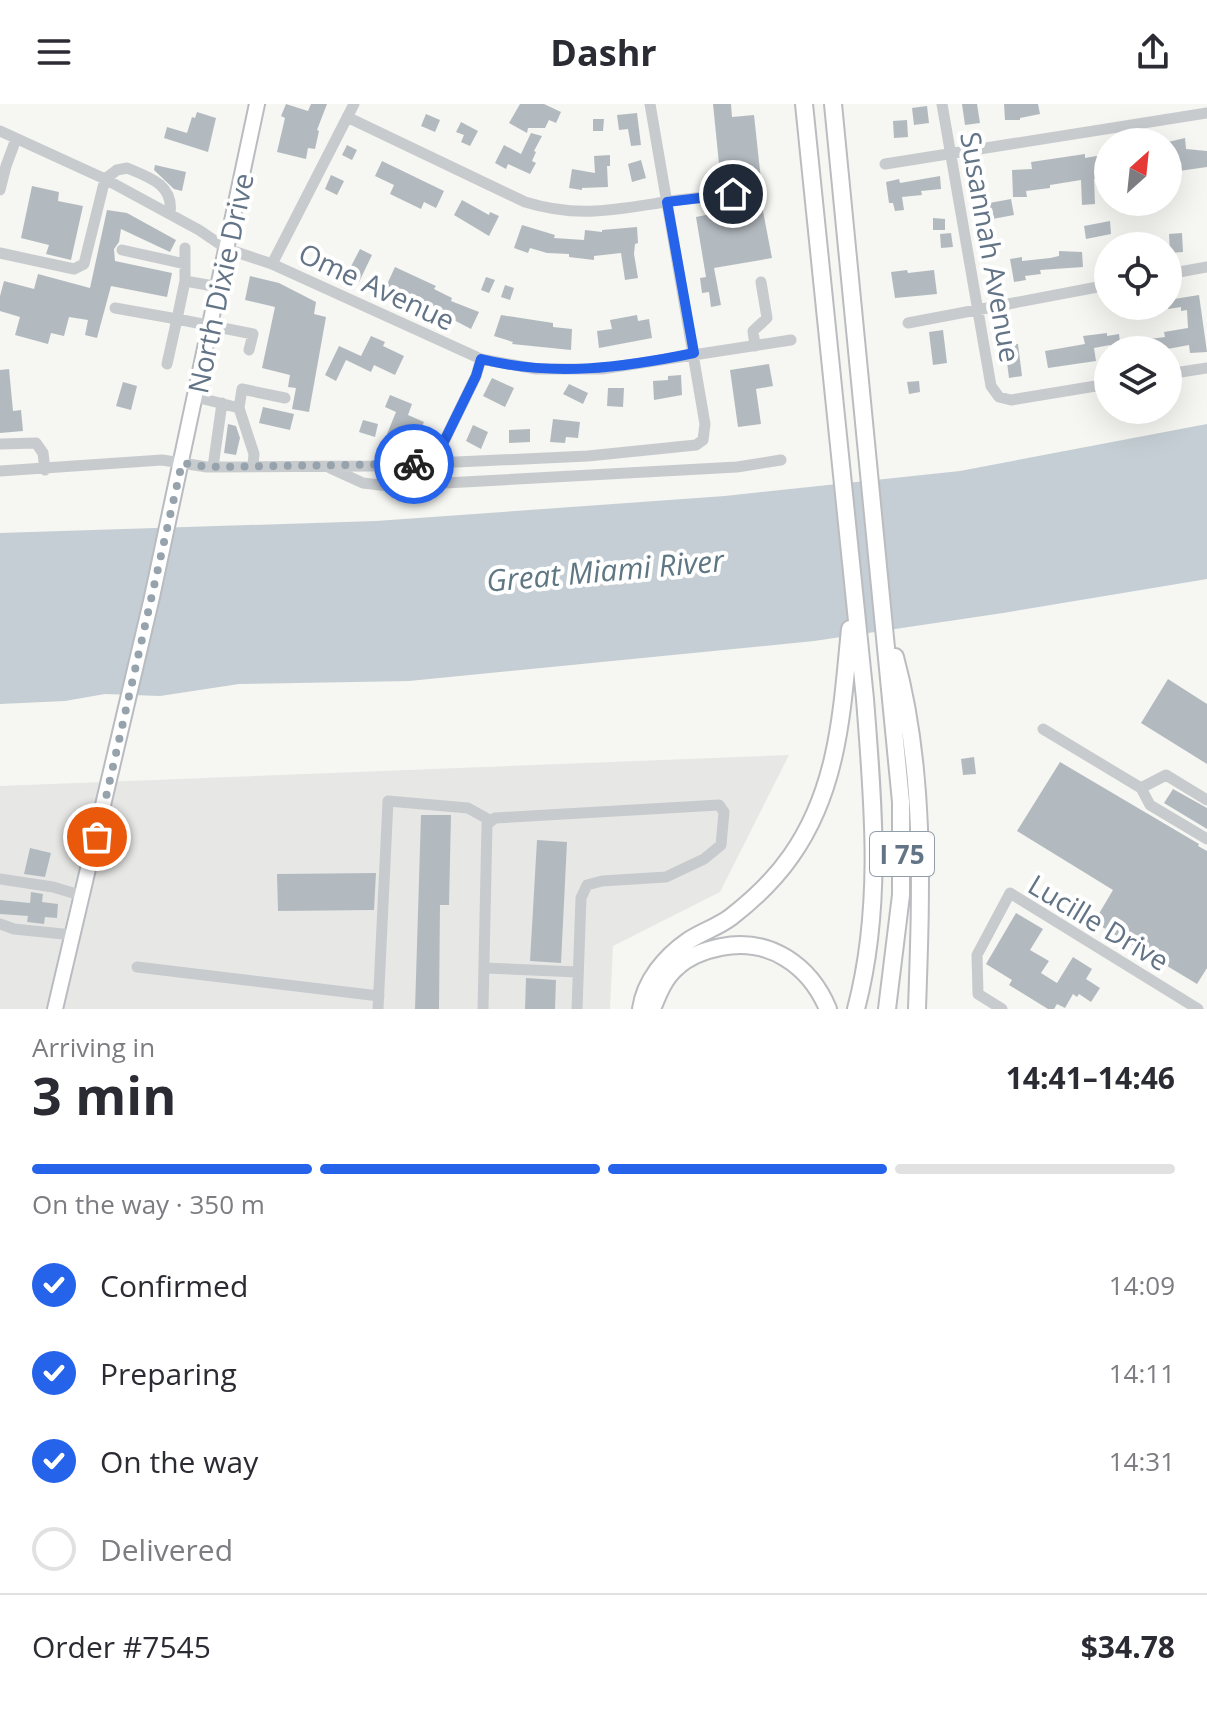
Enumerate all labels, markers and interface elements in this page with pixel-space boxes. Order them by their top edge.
text: Dashr [550,28,657,77]
icon: menu [32,30,76,74]
icon: share [1131,30,1175,74]
north arrow [1094,128,1182,216]
map controls [1094,128,1182,424]
street label: Susannah Avenue [952,129,1030,365]
pin [699,160,767,228]
street label: North Dixie Drive [178,169,262,397]
icon: home [711,172,755,216]
button: locate [1094,232,1182,320]
street label: Ome Avenue [293,233,461,339]
button: layers [1094,336,1182,424]
courier [374,424,454,504]
icon: bike [392,442,436,486]
water label: Great Miami River [485,539,727,601]
pin [63,803,131,871]
icon: bag [75,815,119,859]
road number: I 75 [870,832,934,876]
street label: Lucille Drive [1022,865,1176,979]
text: Arriving in [32,1029,155,1065]
text: 14:41–14:46 [1006,1057,1175,1098]
text: 3 min [32,1059,176,1130]
text: On the way · 350 m [32,1186,265,1222]
icon: check [32,1263,76,1307]
text: Confirmed [100,1265,248,1306]
text: 14:09 [1109,1267,1175,1303]
icon: check [32,1351,76,1395]
text: Preparing [100,1353,237,1394]
text: 14:11 [1109,1355,1175,1391]
icon: check [32,1439,76,1483]
text: On the way [100,1441,258,1482]
text: 14:31 [1109,1443,1175,1479]
text: Delivered [100,1529,233,1570]
text: Order #7545 [32,1626,211,1667]
text: $34.78 [1081,1626,1175,1667]

